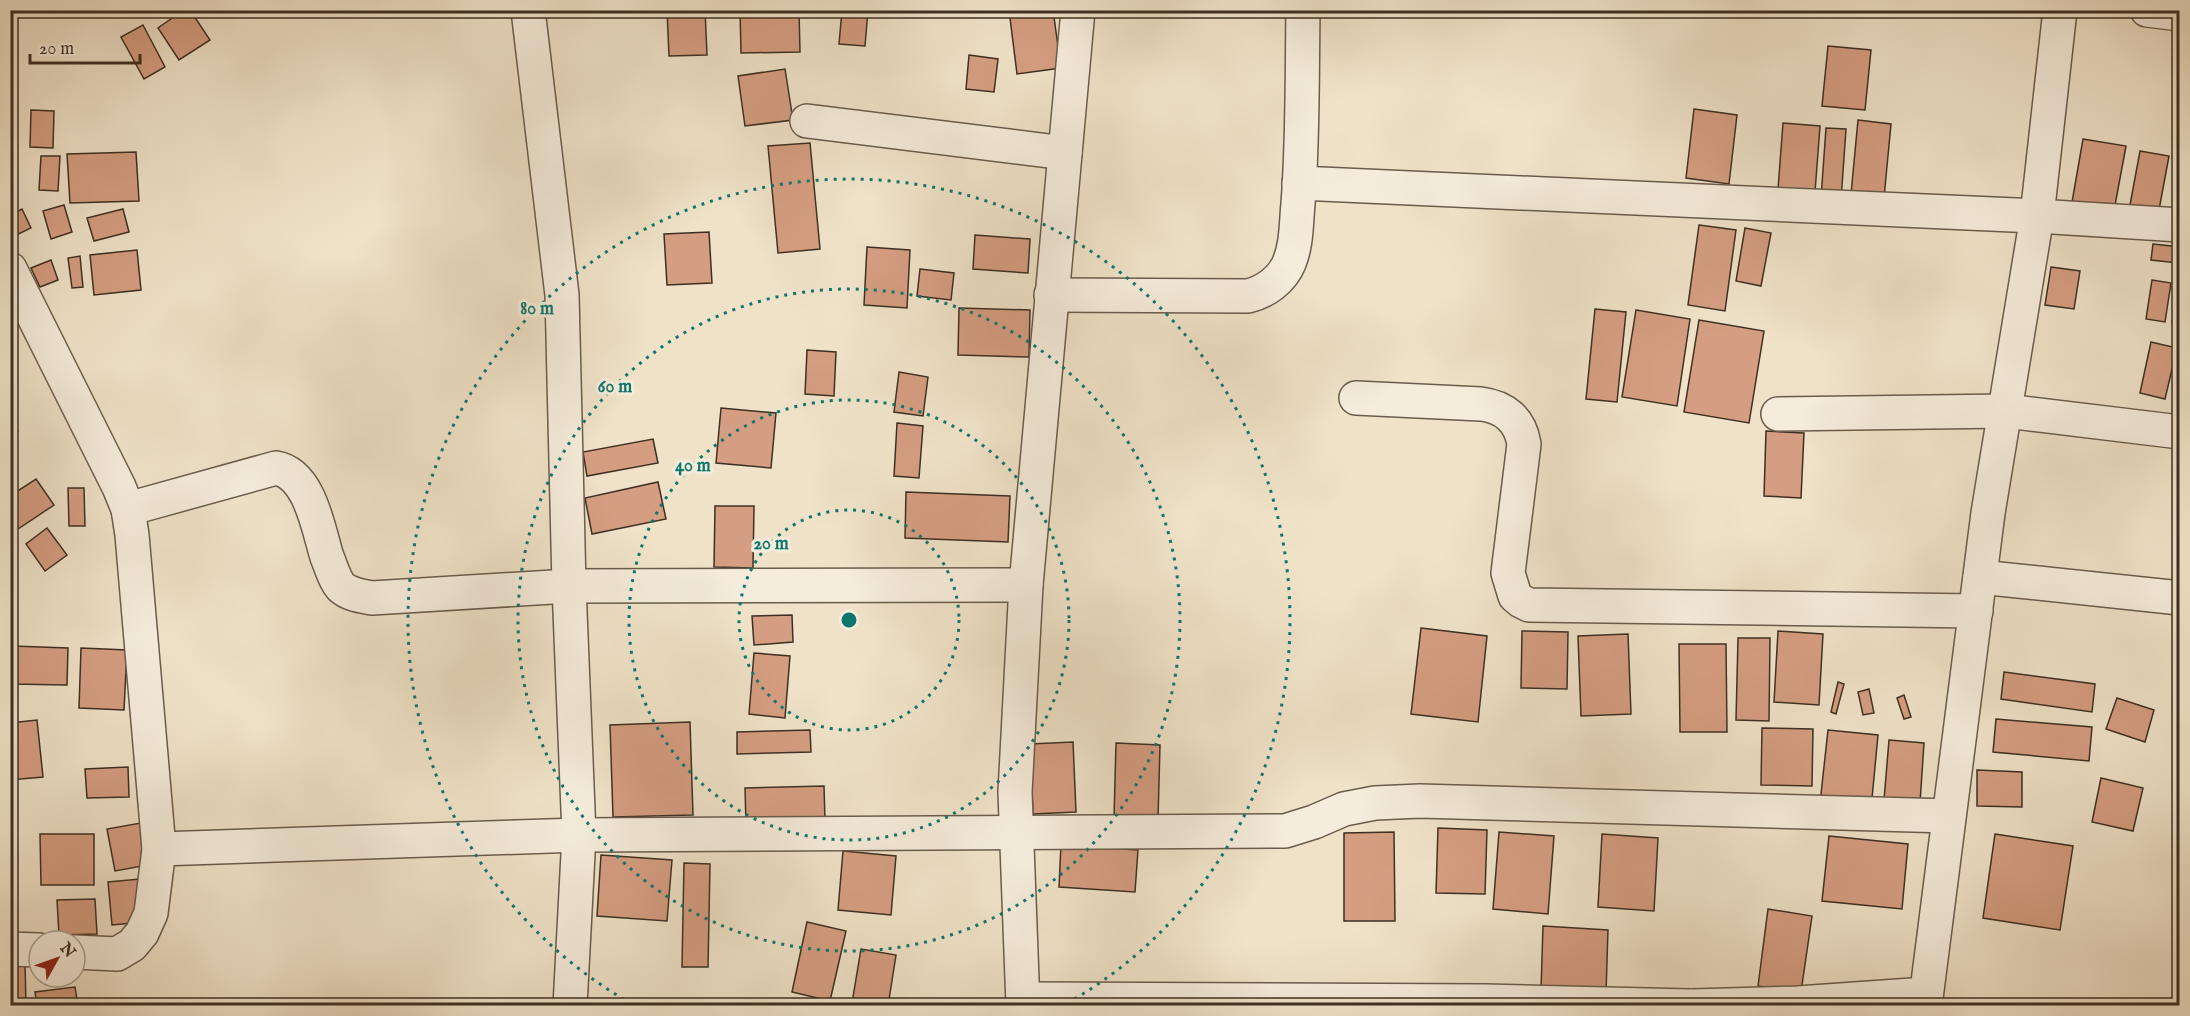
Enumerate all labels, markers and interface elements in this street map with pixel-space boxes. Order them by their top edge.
scale bar [30,27,140,65]
text: 20 m [39,38,74,61]
text: 80 m [520,298,554,321]
text: 60 m [598,376,632,399]
text: 40 m [675,455,711,478]
text: 20 m [753,533,789,556]
centre of rings [839,610,859,630]
north arrow [27,929,87,989]
text: N [54,938,79,962]

